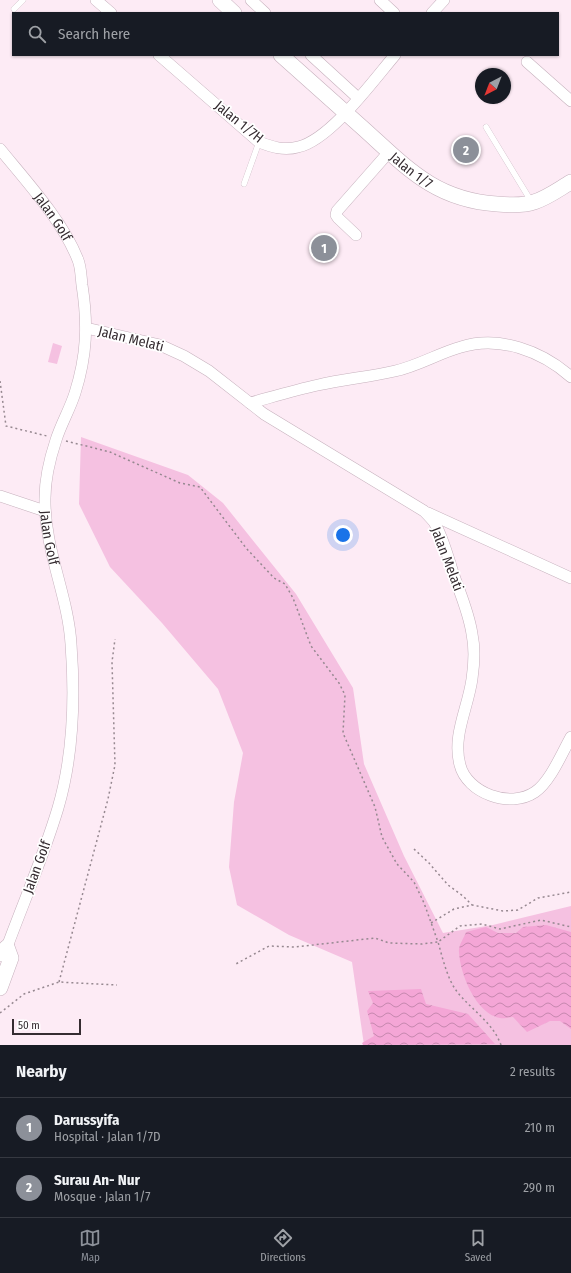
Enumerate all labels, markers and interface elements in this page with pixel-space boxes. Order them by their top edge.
search box [12,12,559,56]
icon: search [26,23,48,45]
text: Search here [58,25,130,43]
north arrow [475,68,511,104]
street label: Jalan 1/7H [211,97,267,147]
pin: 2 [453,135,479,165]
street label: Jalan 1/7 [386,148,436,192]
street label: Jalan Golf [30,189,77,245]
pin: 1 [311,233,337,263]
street label: Jalan Melati [96,323,166,355]
street label: Jalan Golf [37,510,63,569]
your location [333,525,353,545]
street label: Jalan Melati [427,525,467,593]
street label: Jalan Golf [20,837,55,896]
scale bar [12,1017,81,1036]
text: 50 m [18,1019,40,1032]
text: Nearby [16,1061,67,1082]
text: 2 results [510,1064,555,1079]
text: Darussyifa [54,1111,119,1129]
text: 1 [26,1120,32,1135]
text: 210 m [525,1120,555,1135]
text: Hospital · Jalan 1/7D [54,1129,161,1144]
text: Surau An- Nur [54,1171,140,1189]
text: 2 [26,1180,32,1195]
text: 290 m [523,1180,555,1195]
text: Mosque · Jalan 1/7 [54,1189,151,1204]
tab: Map [79,1227,101,1264]
tab: Directions [260,1227,306,1264]
tab: Saved [465,1227,492,1264]

